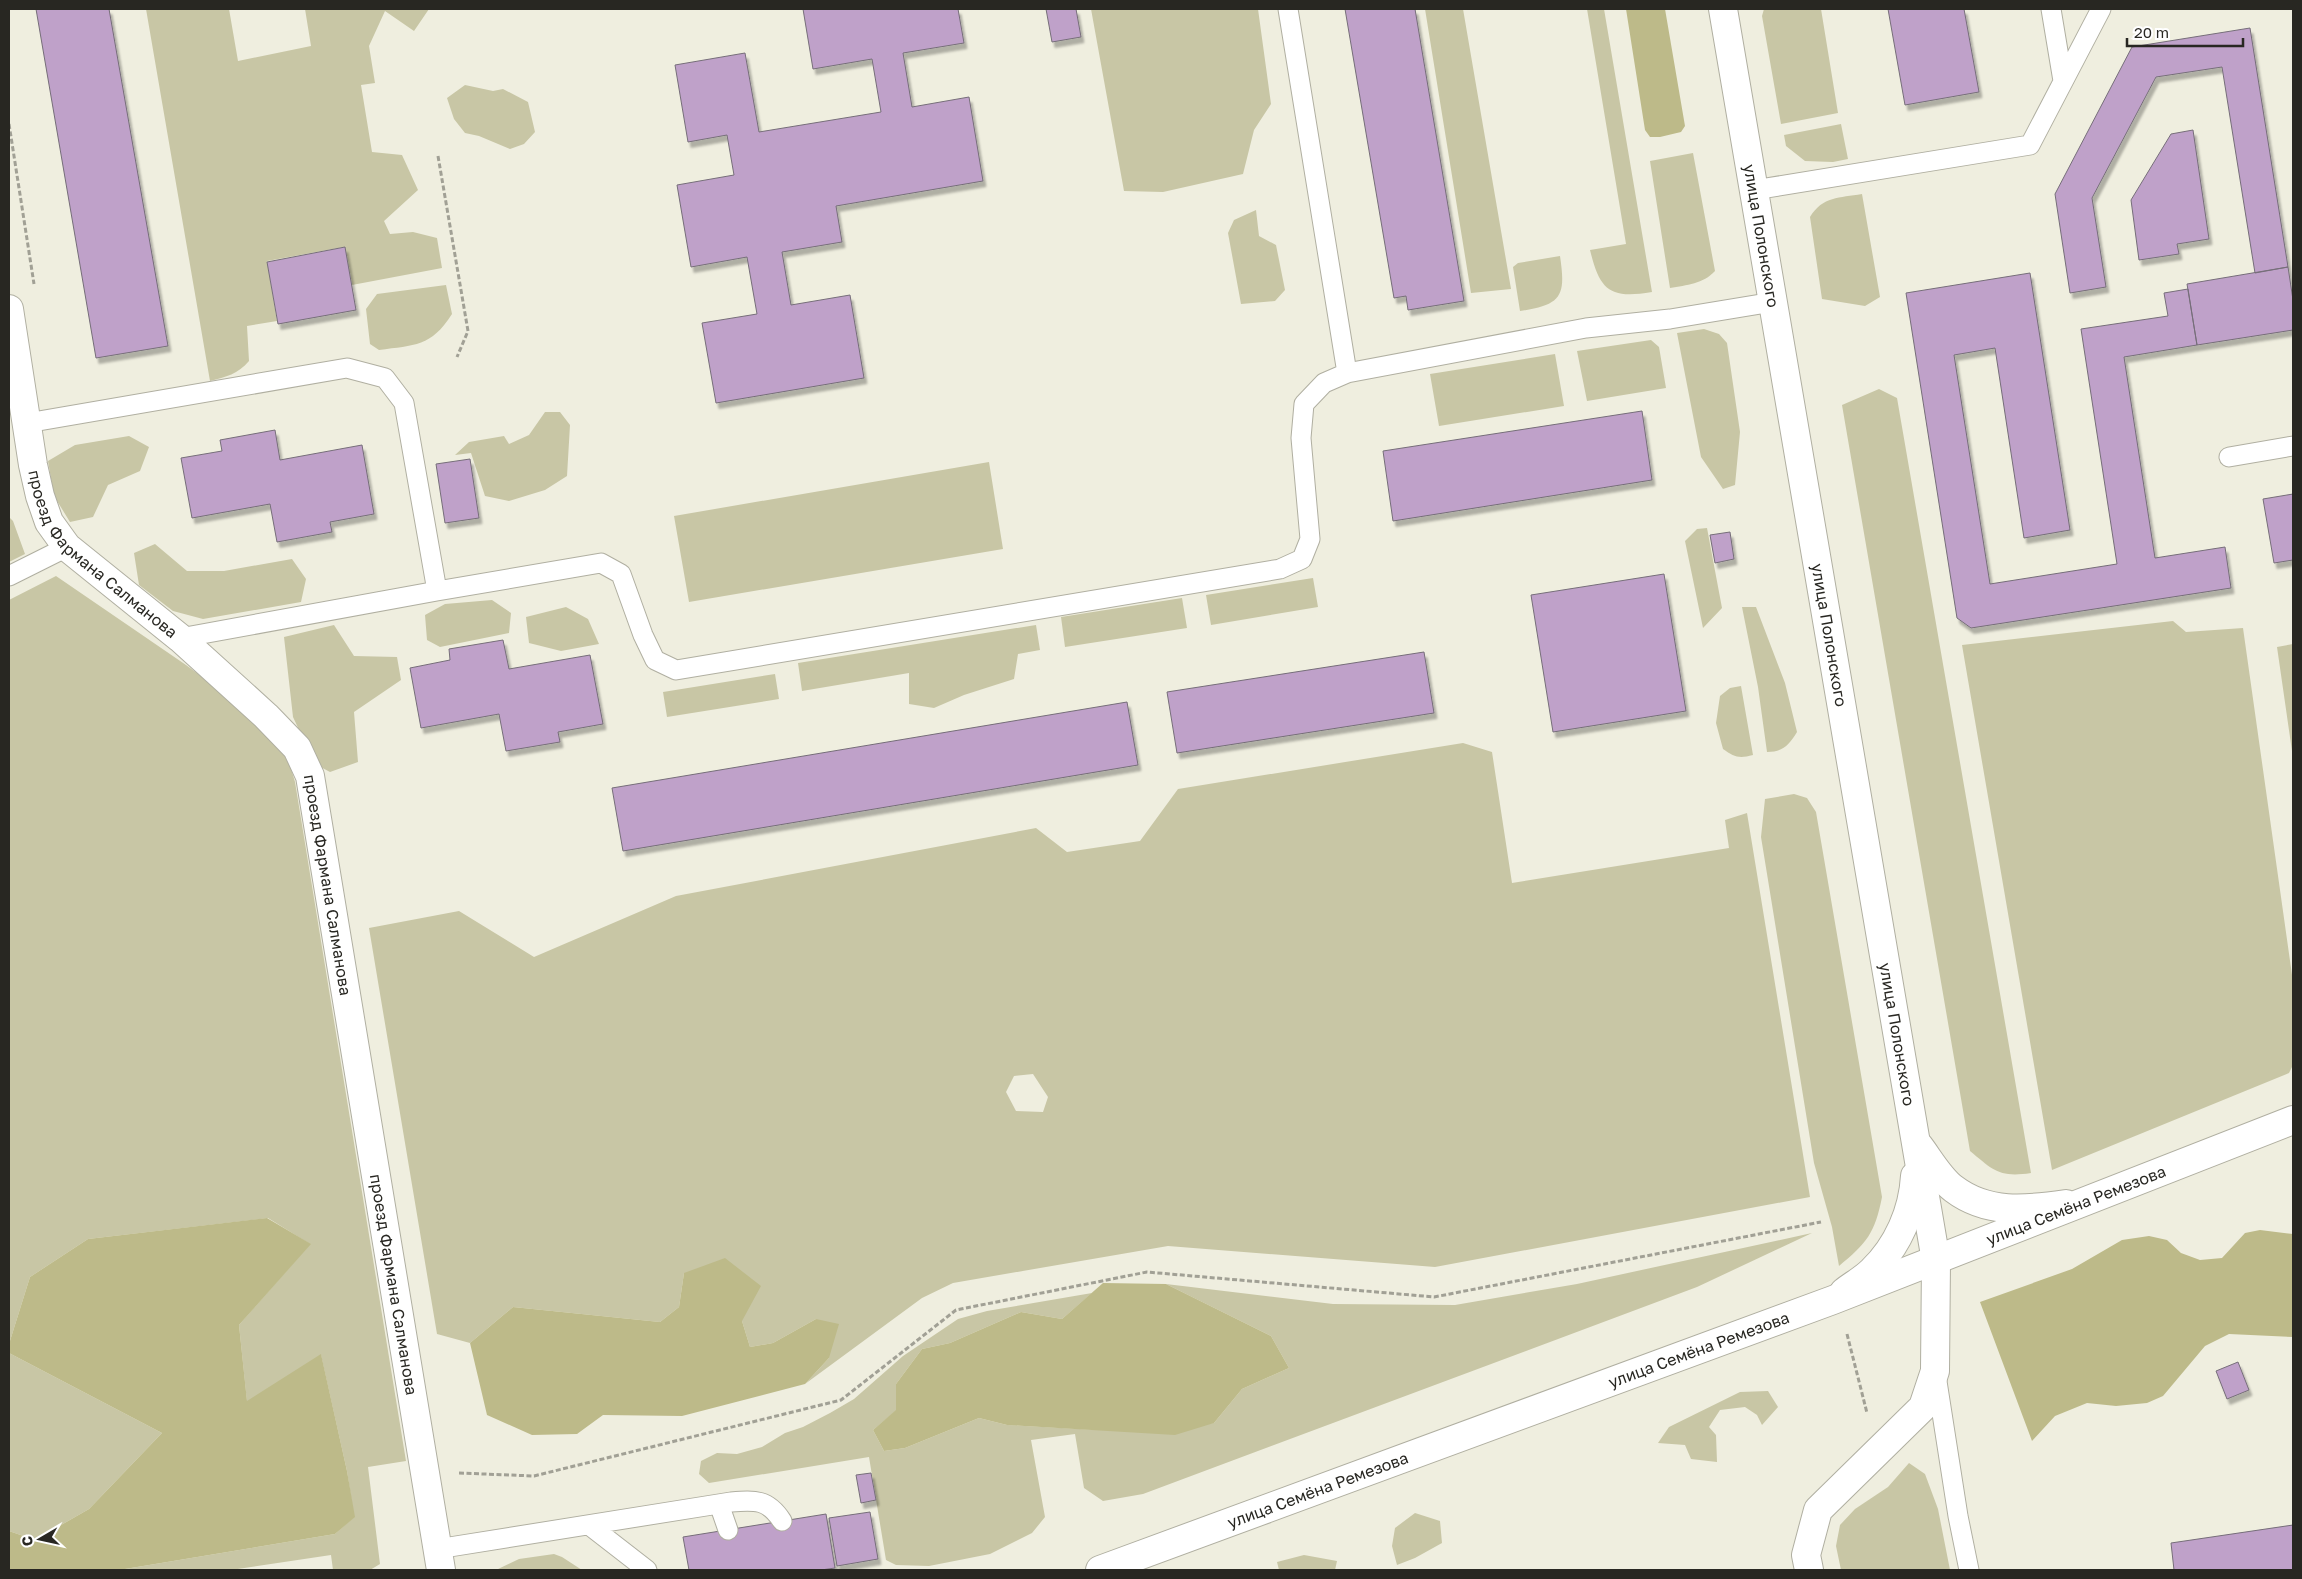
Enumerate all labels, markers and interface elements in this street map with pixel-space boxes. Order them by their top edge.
scale bar [2127,15,2243,47]
text: 20 m [2134,23,2169,41]
street label: улица Полонского [1740,162,1784,309]
street label: проезд Фармана Салманова [24,468,182,642]
street label: улица Полонского [1807,562,1852,708]
street label: проезд Фармана Салманова [300,773,356,997]
street label: улица Полонского [1875,961,1919,1108]
street label: улица Семёна Ремезова [1983,1161,2169,1249]
street label: проезд Фармана Салманова [366,1173,422,1397]
street label: улица Семёна Ремезова [1605,1307,1792,1392]
street label: улица Семёна Ремезова [1224,1447,1411,1532]
north arrow [15,1514,65,1564]
text: С [17,1535,36,1547]

